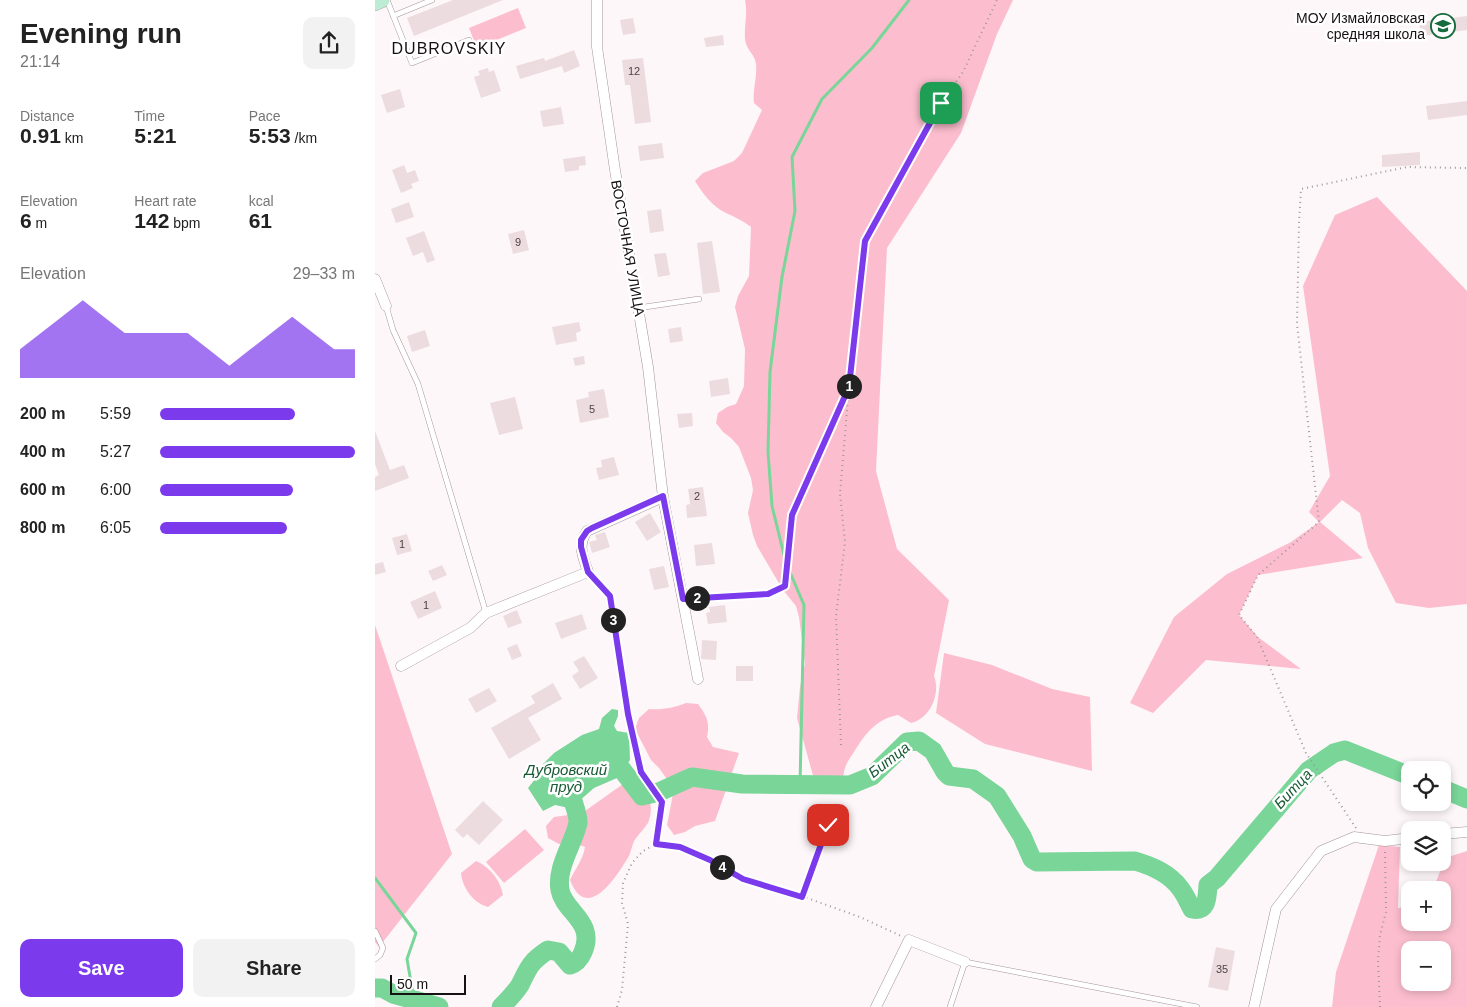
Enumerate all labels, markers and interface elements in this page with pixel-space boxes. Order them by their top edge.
place label: МОУ Измайловская средняя школа [1296,10,1425,42]
school or university icon: МОУ Измайловская средняя школа [1430,13,1456,39]
button: share [303,17,355,69]
text: Evening run [20,18,182,49]
district label: DUBROVSKIY [392,40,506,57]
text: 21:14 [20,53,60,70]
house number: 12 [628,65,640,77]
pin [920,82,962,124]
icon: arrive [927,89,955,117]
text: Distance [20,108,74,124]
text: Time [134,108,165,124]
text: Pace [249,108,281,124]
text: 0.91 [20,124,61,147]
text: 5:21 [134,124,176,147]
text: 5:53 [249,124,291,147]
text: km [61,130,83,146]
text: /km [291,130,317,146]
street label: ВОСТОЧНАЯ УЛИЦА [608,179,648,318]
text: Elevation [20,193,78,209]
text: Heart rate [134,193,197,209]
text: kcal [249,193,274,209]
text: 6 [20,209,32,232]
text: 142 [134,209,169,232]
text: 61 [249,209,272,232]
text: m [32,215,47,231]
text: bpm [169,215,201,231]
house number: 9 [515,236,521,248]
text: Elevation [20,265,86,282]
text: 29–33 m [293,265,355,282]
pin: 1 [837,374,861,398]
text: 1 [846,378,853,394]
house number: 5 [589,403,595,415]
text: 200 m [20,405,65,422]
text: 5:59 [100,405,131,422]
text: 400 m [20,443,65,460]
text: 5:27 [100,443,131,460]
text: 600 m [20,481,65,498]
text: 6:00 [100,481,131,498]
house number: 2 [694,490,700,502]
text: 800 m [20,519,65,536]
text: 6:05 [100,519,131,536]
house number: 1 [399,538,405,550]
pin: 2 [685,586,709,610]
text: 2 [694,590,701,606]
house number: 1 [423,599,429,611]
pin: 3 [601,608,625,632]
text: 3 [610,612,617,628]
water label: Битца [865,738,913,781]
water label: Дубровский пруд [523,761,608,795]
map controls [1401,761,1451,991]
button: locate [1401,761,1451,811]
water label: Битца [1270,765,1315,812]
pin [807,804,849,846]
icon: check [814,811,842,839]
button: layers [1401,821,1451,871]
pin: 4 [709,854,735,880]
text: 4 [719,859,726,875]
button: + [1401,881,1451,931]
button: Save [20,939,183,997]
button: Share [193,939,355,997]
button: − [1401,941,1451,991]
house number: 35 [1216,963,1228,975]
scale bar [390,972,466,995]
text: 50 m [397,976,428,992]

